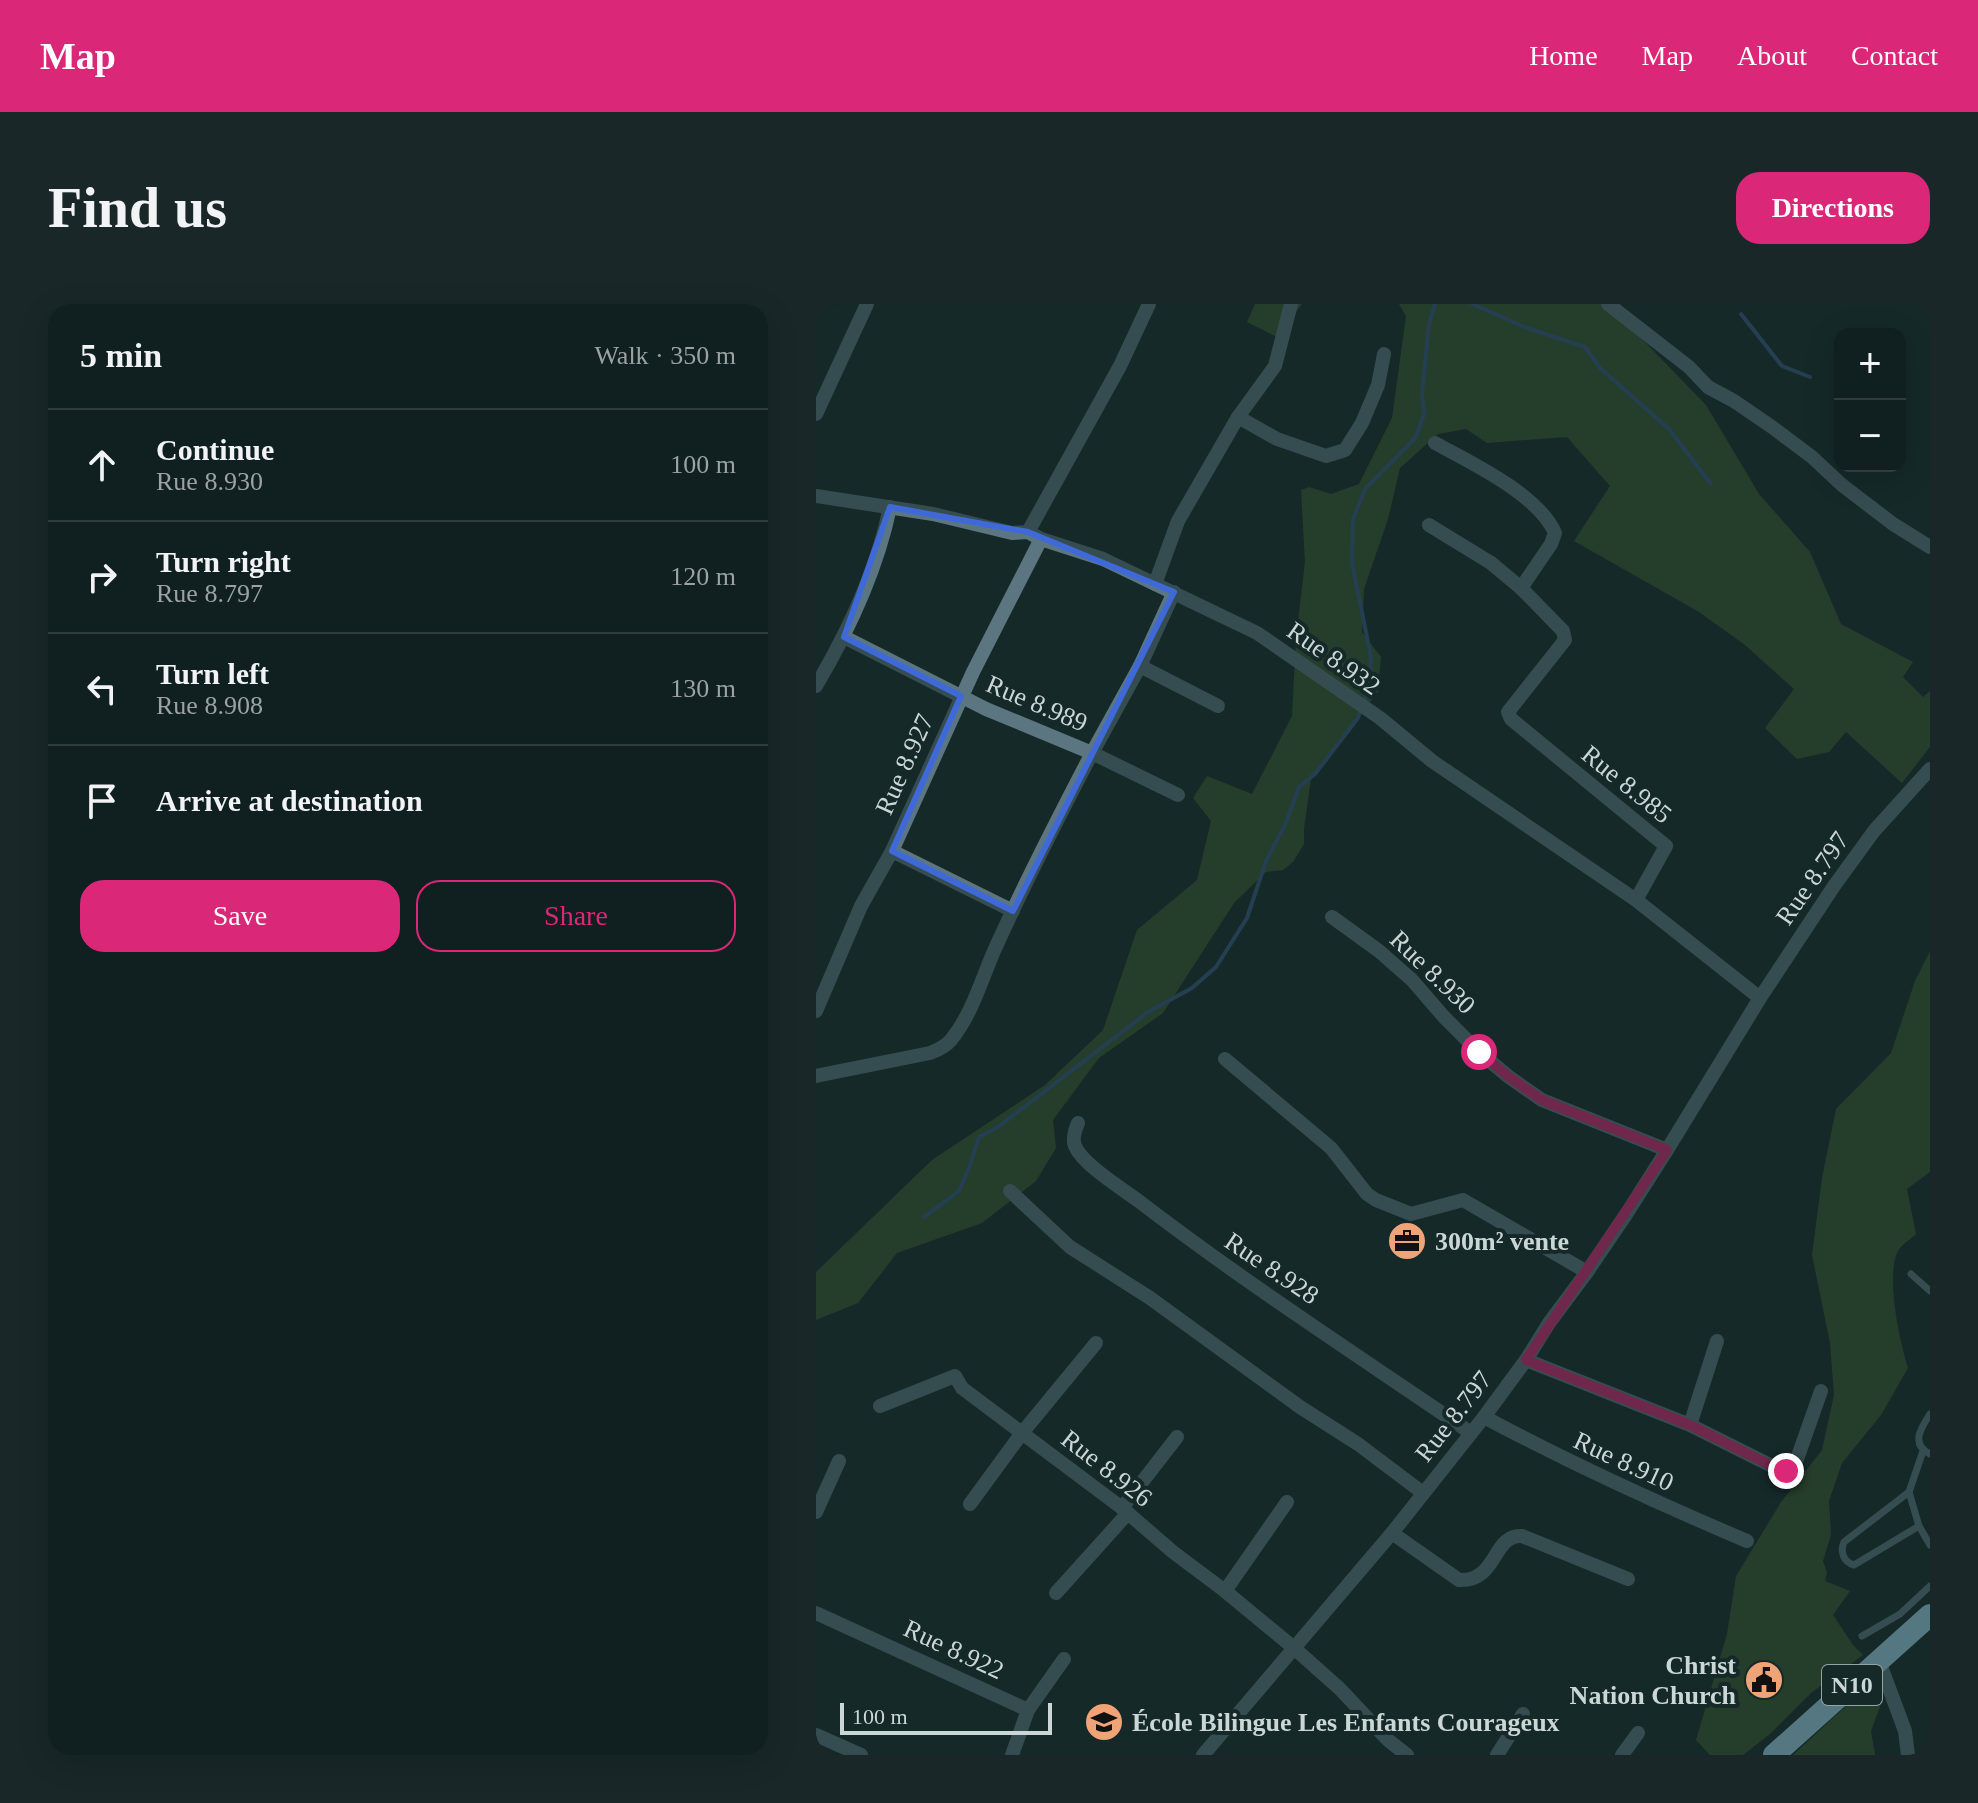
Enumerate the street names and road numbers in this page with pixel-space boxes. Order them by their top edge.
street label: Rue 8.932 [1282,616,1386,701]
street label: Rue 8.989 [982,669,1092,738]
street label: Rue 8.927 [869,709,939,819]
street label: Rue 8.985 [1576,739,1677,829]
street label: Rue 8.797 [1770,826,1855,930]
street label: Rue 8.930 [1384,925,1481,1020]
street label: Rue 8.928 [1219,1227,1324,1310]
street label: Rue 8.797 [1409,1365,1498,1467]
street label: Rue 8.926 [1056,1424,1158,1513]
street label: Rue 8.910 [1569,1426,1678,1497]
street label: Rue 8.922 [899,1614,1008,1685]
road number: N10 [1822,1665,1882,1705]

